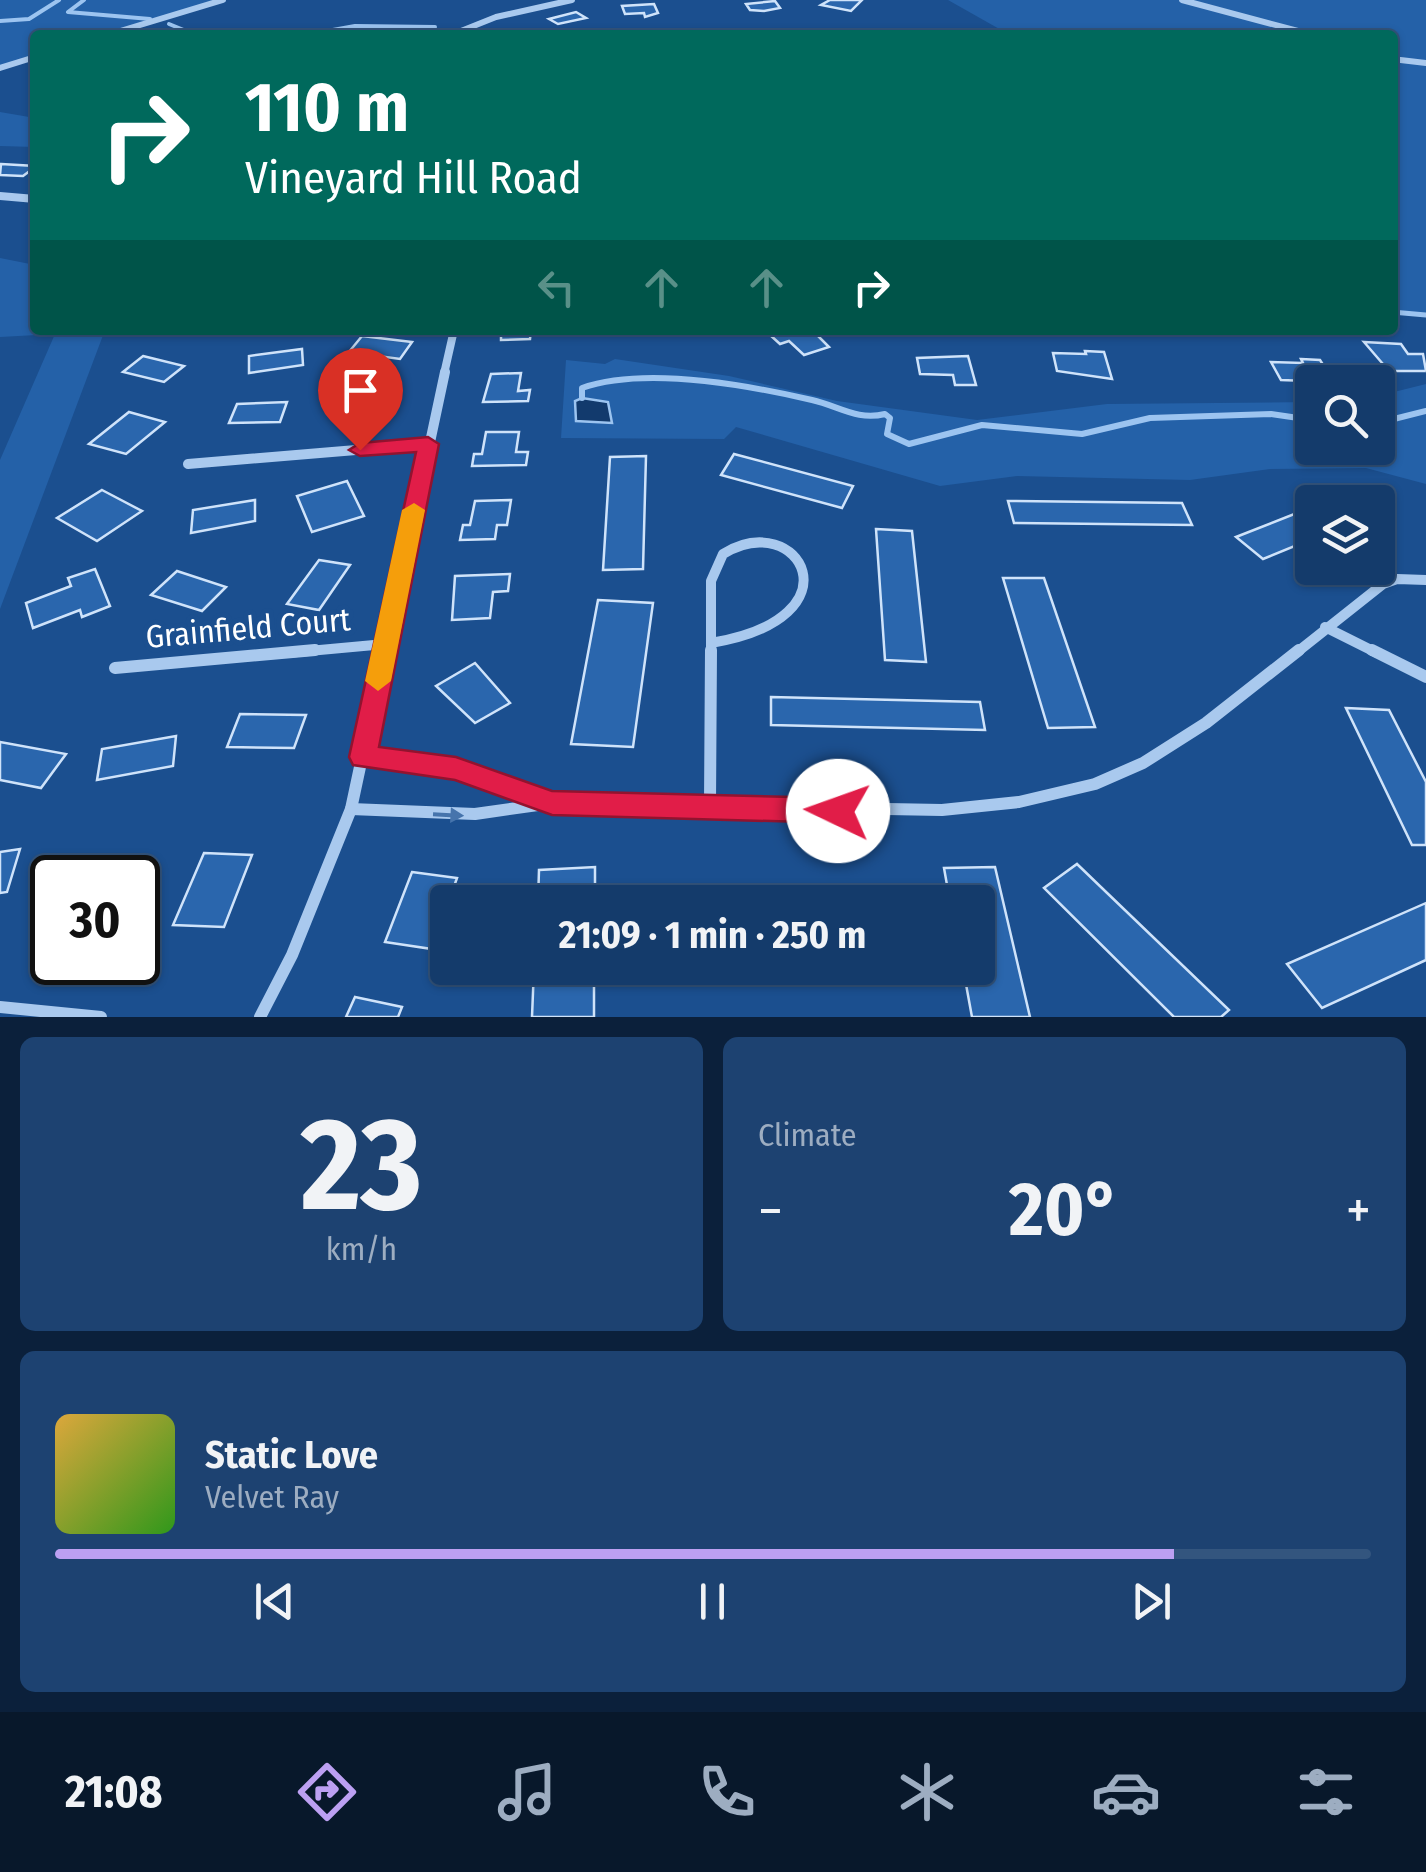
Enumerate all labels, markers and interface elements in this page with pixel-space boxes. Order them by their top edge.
text: 110 m [245,66,409,150]
icon: right [80,70,210,200]
text: Vineyard Hill Road [245,151,582,205]
icon: left [529,260,584,315]
icon: ahead [634,260,689,315]
icon: ahead [739,260,794,315]
icon: right [844,260,899,315]
pin [318,348,403,451]
icon: arrive [333,363,388,418]
map controls [1295,365,1395,585]
button: search [1295,365,1395,465]
button: layers [1295,485,1395,585]
street label: Grainfield Court [144,600,353,656]
position arrow [786,759,890,863]
one-way arrow [432,807,464,823]
speed limit sign: 30 [30,855,160,985]
text: 21:09 · 1 min · 250 m [559,912,866,958]
text: 23 [301,1087,422,1243]
text: Climate [758,1116,857,1154]
text: 20° [1009,1165,1120,1255]
text: − [758,1178,783,1244]
text: + [1346,1178,1371,1244]
text: km/h [326,1230,397,1268]
text: Static Love [205,1432,378,1478]
text: Velvet Ray [205,1478,339,1516]
icon: previous [247,1574,302,1629]
icon: pause [685,1574,740,1629]
icon: next [1124,1574,1179,1629]
icon: directions [292,1757,362,1827]
icon: music [492,1757,562,1827]
icon: phone [692,1757,762,1827]
icon: climate [892,1757,962,1827]
icon: car [1091,1757,1161,1827]
icon: filters [1291,1757,1361,1827]
text: 21:08 [65,1765,163,1819]

